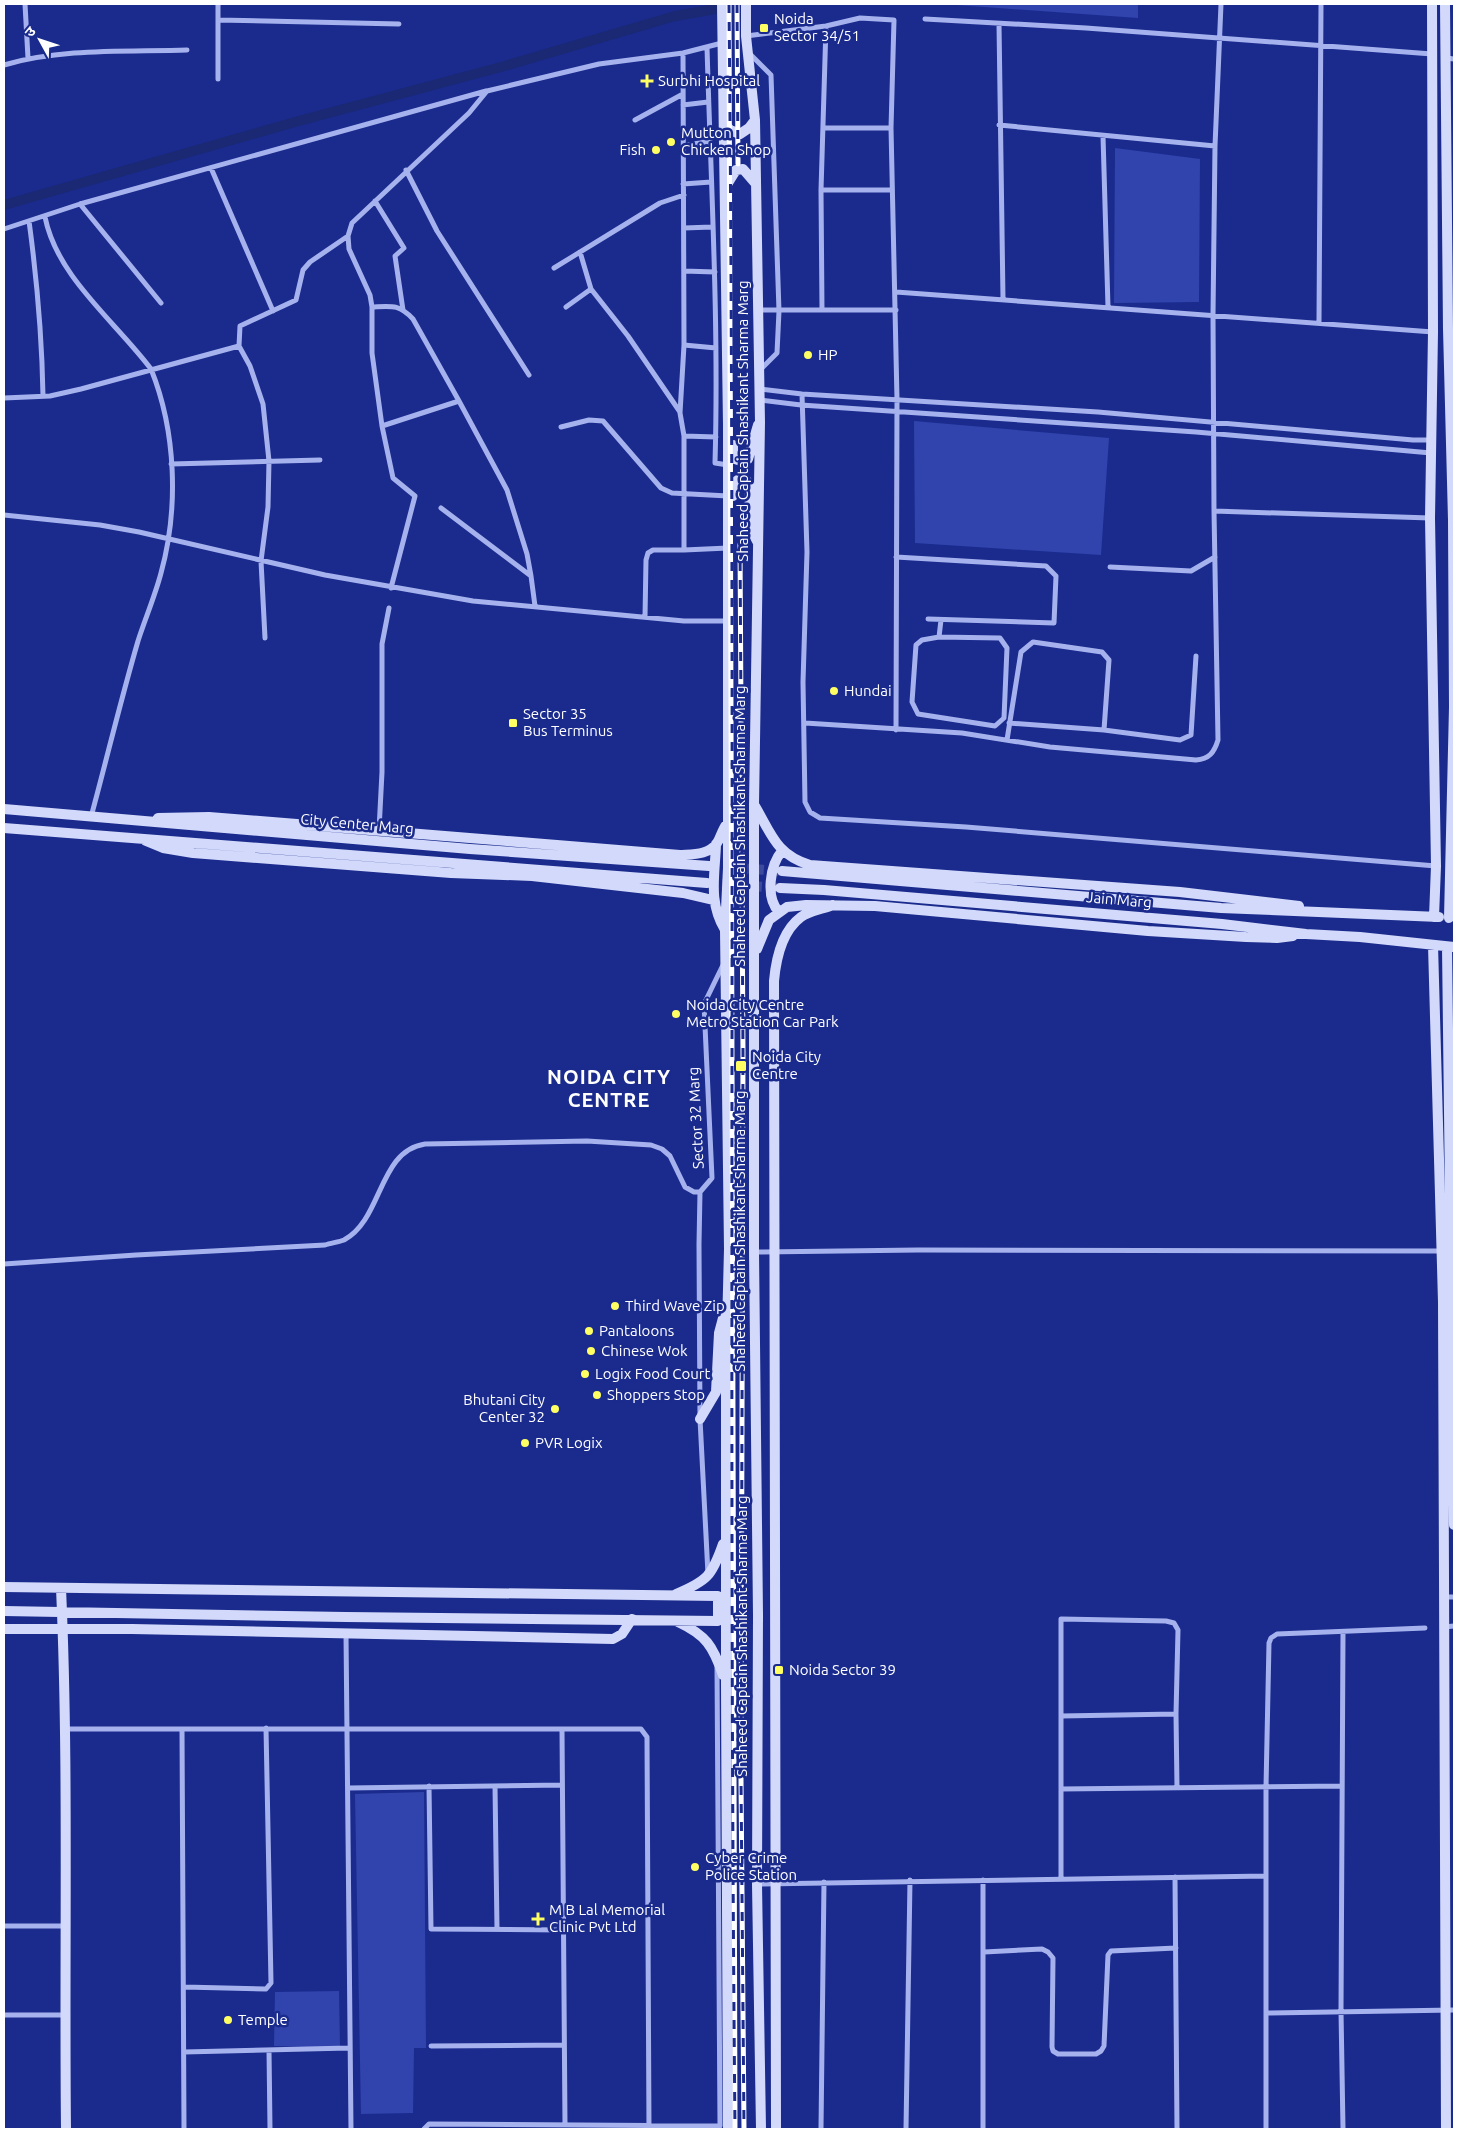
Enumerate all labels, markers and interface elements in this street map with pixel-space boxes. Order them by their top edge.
place label: Noida Sector 34/51 [774,10,860,44]
north arrow [15,15,65,65]
marker: Noida Sector 34/51 [758,22,770,34]
text: उ [21,23,39,40]
place label: Surbhi Hospital [658,72,760,89]
marker: Surbhi Hospital [640,74,654,88]
place label: Mutton Chicken Shop [681,124,771,158]
marker: Mutton Chicken Shop [665,136,677,148]
place label: Fish [619,141,646,158]
marker: Fish [650,144,662,156]
street label: Shaheed Captain Shashikant Sharma Marg [734,280,751,562]
place label: HP [818,346,837,363]
marker: HP [802,349,814,361]
place label: Hundai [844,682,892,699]
street label: Shaheed Captain Shashikant Sharma Marg [731,685,748,967]
marker: Hundai [828,685,840,697]
place label: Sector 35 Bus Terminus [523,705,613,739]
marker: Sector 35 Bus Terminus [507,717,519,729]
street label: City Center Marg [300,810,414,837]
street label: Jain Marg [1086,888,1153,911]
place label: Noida City Centre Metro Station Car Park [686,996,839,1030]
marker: Noida City Centre Metro Station Car Park [670,1008,682,1020]
place label: Noida City Centre [752,1048,821,1082]
marker: Noida City Centre [734,1059,748,1073]
district label: NOIDA CITY CENTRE [547,1065,671,1111]
street label: Sector 32 Marg [684,1067,707,1170]
street label: Shaheed Captain Shashikant Sharma Marg [731,1090,748,1372]
place label: Third Wave Zip [625,1297,725,1314]
marker: Third Wave Zip [609,1300,621,1312]
place label: Pantaloons [599,1322,674,1339]
marker: Pantaloons [583,1325,595,1337]
place label: Chinese Wok [601,1342,688,1359]
marker: Chinese Wok [585,1345,597,1357]
place label: Logix Food Court [595,1365,711,1382]
marker: Logix Food Court [579,1368,591,1380]
place label: Shoppers Stop [607,1386,705,1403]
marker: Shoppers Stop [591,1389,603,1401]
place label: Bhutani City Center 32 [463,1391,545,1425]
marker: Bhutani City Center 32 [549,1403,561,1415]
place label: PVR Logix [535,1434,603,1451]
marker: PVR Logix [519,1437,531,1449]
street label: Shaheed Captain Shashikant Sharma Marg [733,1495,750,1777]
place label: Noida Sector 39 [789,1661,896,1678]
marker: Noida Sector 39 [773,1664,785,1676]
place label: Cyber Crime Police Station [705,1849,797,1883]
marker: Cyber Crime Police Station [689,1861,701,1873]
place label: M B Lal Memorial Clinic Pvt Ltd [549,1901,665,1935]
marker: M B Lal Memorial Clinic Pvt Ltd [531,1912,545,1926]
place label: Temple [238,2011,288,2028]
marker: Temple [222,2014,234,2026]

